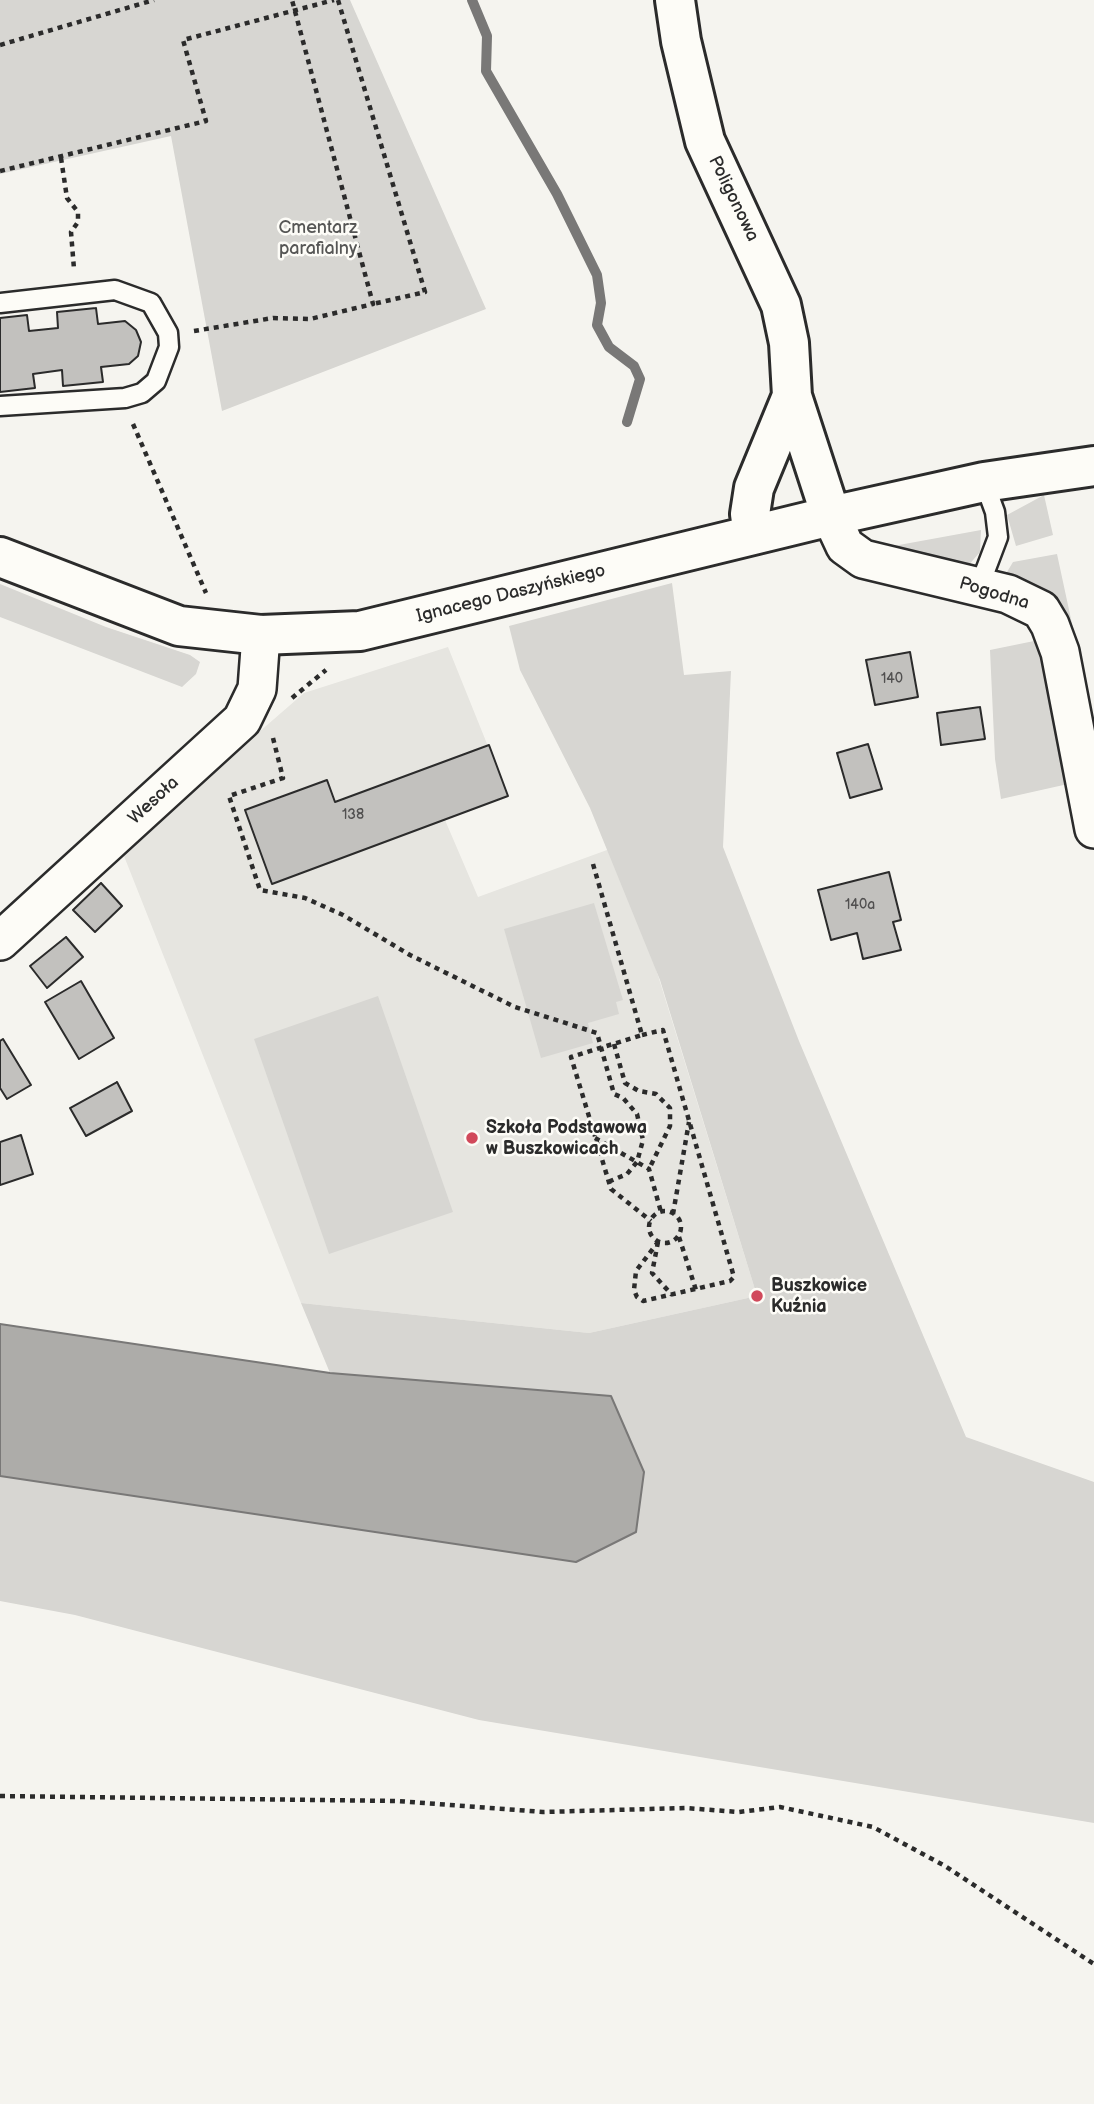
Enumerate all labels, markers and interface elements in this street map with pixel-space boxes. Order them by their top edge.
street label: Poligonowa [703,153,763,245]
park label: Cmentarz parafialny [278,217,358,260]
street label: Ignacego Daszyńskiego [414,560,608,628]
street label: Pogodna [956,573,1032,615]
house number: 140 [881,671,903,687]
street label: Wesoła [124,772,184,830]
house number: 138 [342,807,364,823]
house number: 140a [845,897,875,913]
place label: Szkoła Podstawowa w Buszkowicach [486,1117,647,1160]
marker: Szkoła Podstawowa w Buszkowicach [464,1130,480,1146]
place label: Buszkowice Kuźnia [771,1275,867,1318]
marker: Buszkowice Kuźnia [749,1288,765,1304]

